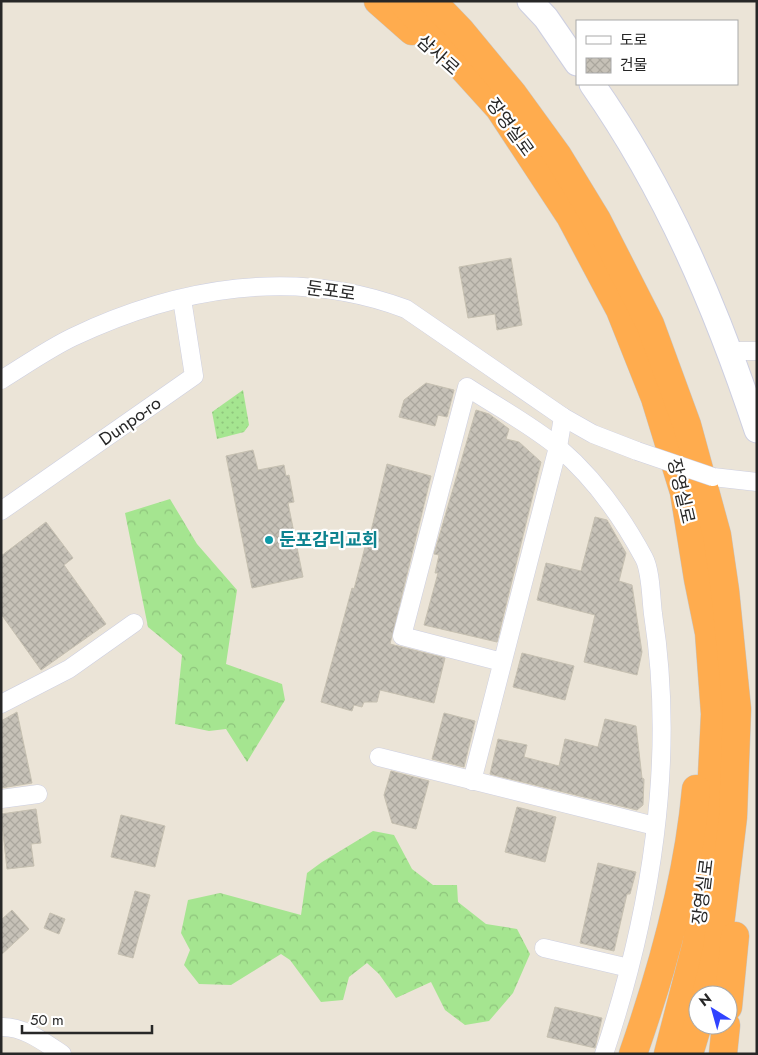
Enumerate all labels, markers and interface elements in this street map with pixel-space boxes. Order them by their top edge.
legend [576,20,738,85]
street label: 삼사로 [411,29,465,81]
text: 도로 [620,29,648,51]
text: 건물 [620,54,648,76]
street label: 장영실로 [480,93,540,161]
street label: 둔포로 [305,275,357,307]
street label: Dunpo-ro [94,390,167,452]
street label: 장영실로 [661,456,701,526]
place label: 둔포감리교회 [279,527,378,553]
marker: 둔포감리교회 [263,534,275,546]
street label: 장영실로 [686,858,720,926]
north arrow [688,985,738,1035]
text: N [695,988,716,1011]
scale bar [22,1002,152,1034]
text: 50 m [30,1009,64,1031]

